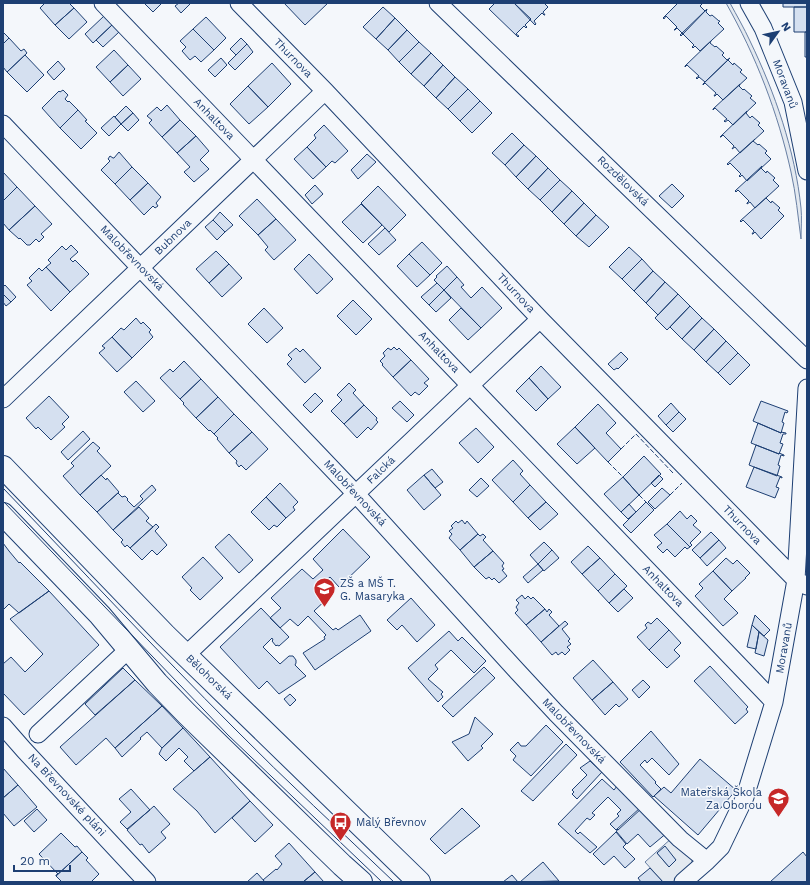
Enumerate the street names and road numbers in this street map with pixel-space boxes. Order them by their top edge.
street label: Thurnova [271,36,315,80]
street label: Moravanů [770,57,800,111]
street label: Anhaltova [191,95,237,143]
street label: Rozdělovská [595,153,651,209]
street label: Bubnova [152,216,194,258]
street label: Malobřevnovská [98,223,166,293]
street label: Thurnova [494,270,538,316]
street label: Anhaltova [416,328,462,376]
street label: Falcká [364,453,398,487]
street label: Malobřevnovská [321,457,389,529]
street label: Thurnova [720,503,764,547]
street label: Anhaltova [640,562,686,610]
street label: Moravanů [773,621,795,675]
street label: Bělohorská [183,652,235,702]
street label: Malobřevnovská [540,696,608,766]
street label: Na Břevnovské pláni [25,751,109,839]

